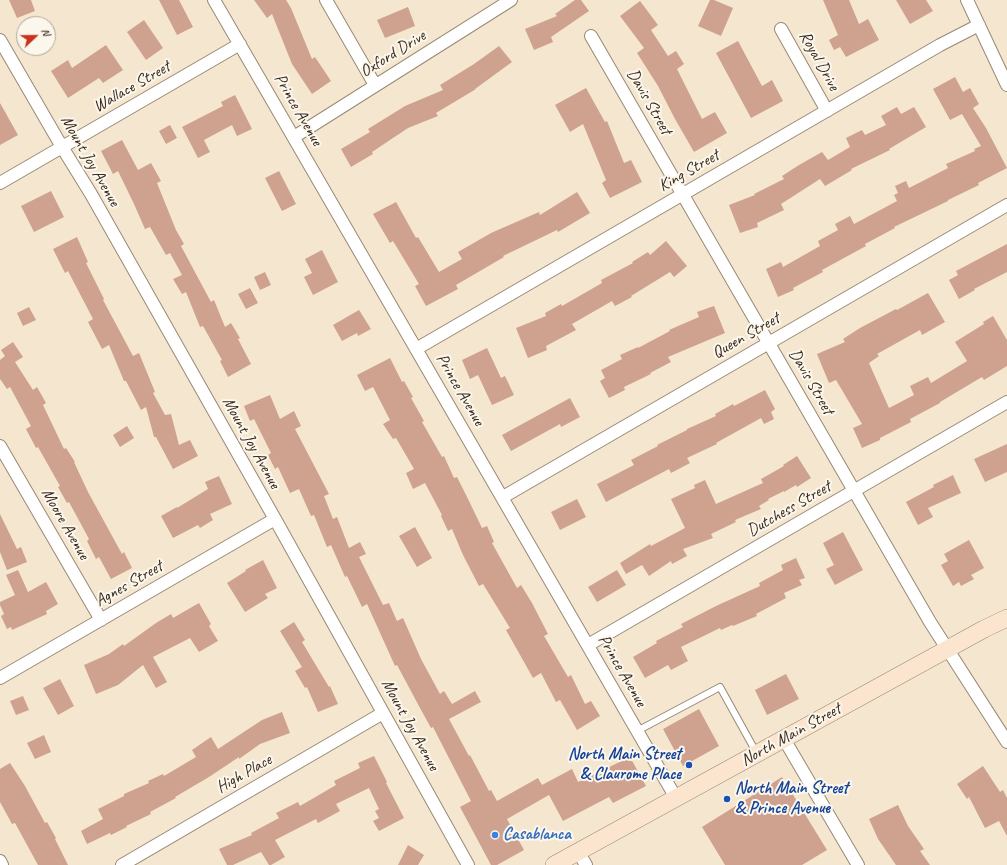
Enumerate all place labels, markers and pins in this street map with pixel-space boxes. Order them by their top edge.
place label: North Main Street & Claurome Place [568,745,681,785]
marker: North Main Street & Claurome Place [684,760,694,770]
place label: North Main Street & Prince Avenue [735,779,848,819]
marker: North Main Street & Prince Avenue [722,794,732,804]
place label: Casablanca [503,825,571,845]
marker: Casablanca [490,830,500,840]

